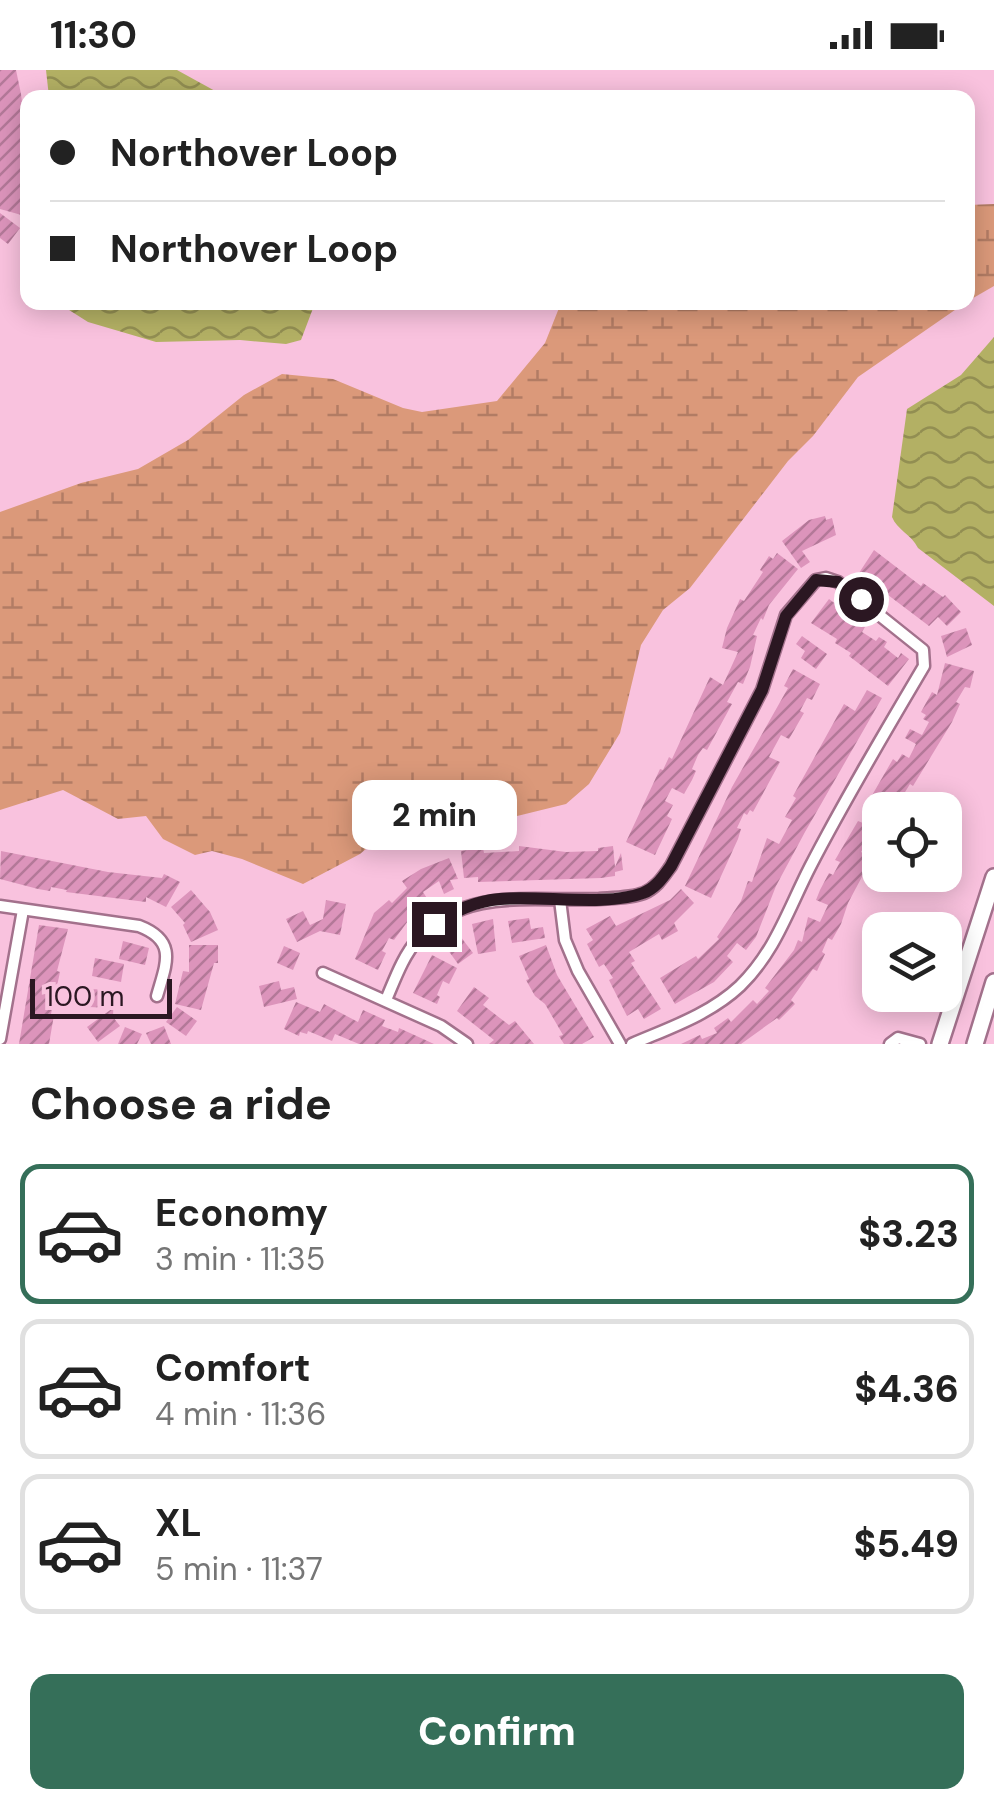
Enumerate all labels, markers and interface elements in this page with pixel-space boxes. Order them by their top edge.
text: 11:30 [50,10,137,60]
text: Northover Loop [110,128,398,178]
text: Northover Loop [110,224,398,274]
route start [839,577,884,622]
callout: 2 min [352,779,516,849]
map controls [862,792,962,1012]
button: locate [862,792,962,892]
text: 2 min [392,794,477,836]
route end [412,902,457,947]
button: layers [862,912,962,1012]
scale bar [30,974,172,1018]
text: 100 m [45,978,124,1015]
text: Choose a ride [30,1074,332,1133]
text: Economy [155,1188,328,1238]
icon: car [35,1189,125,1279]
text: $3.23 [858,1209,959,1259]
text: 3 min · 11:35 [155,1238,325,1280]
text: Comfort [155,1343,311,1393]
icon: car [35,1344,125,1434]
text: $4.36 [854,1364,959,1414]
text: 4 min · 11:36 [155,1393,326,1435]
text: XL [155,1498,202,1548]
icon: car [35,1499,125,1589]
text: $5.49 [853,1519,959,1569]
text: 5 min · 11:37 [155,1548,323,1590]
button: Confirm [30,1674,964,1789]

